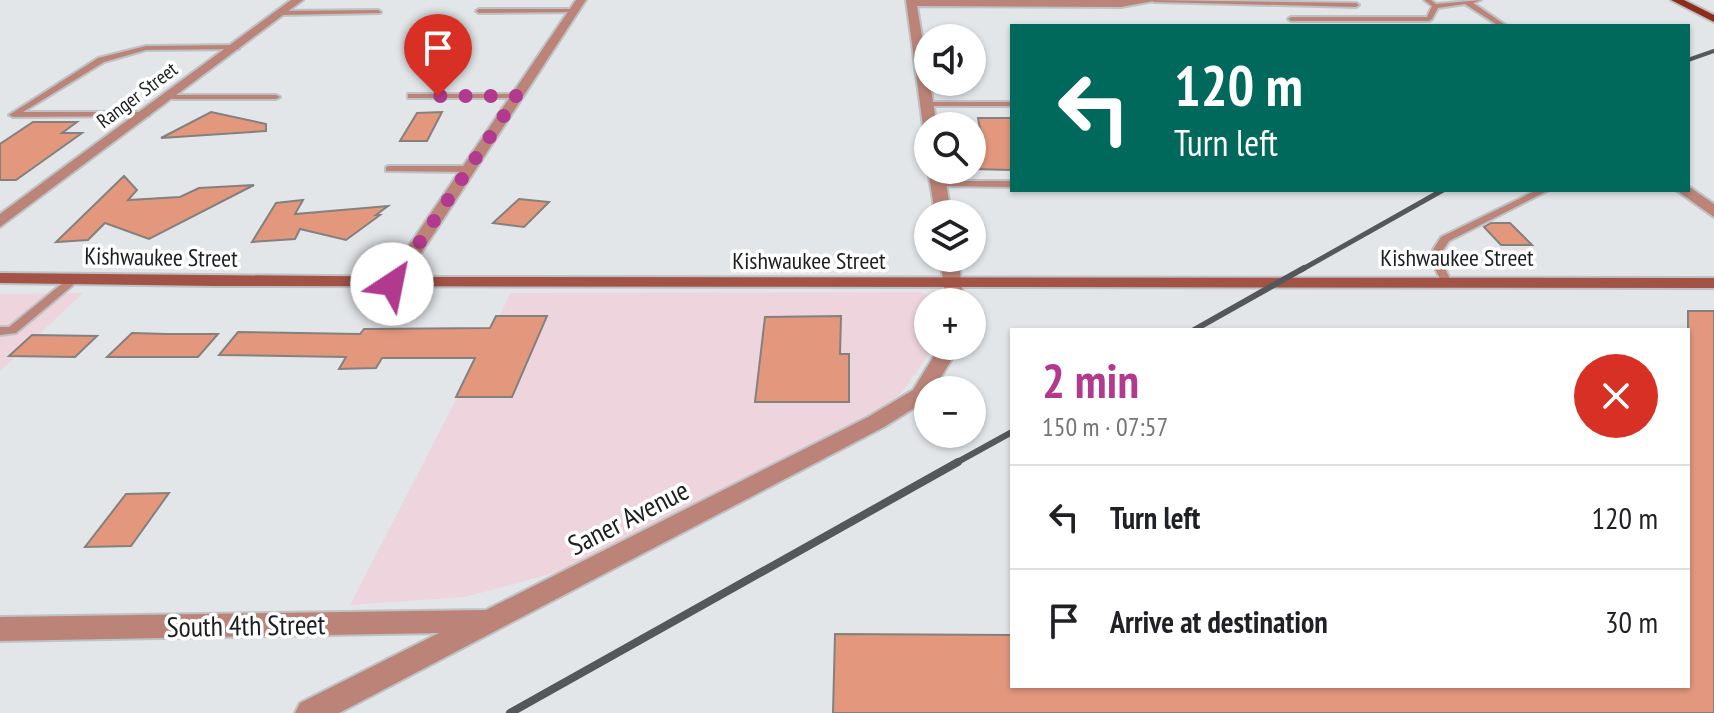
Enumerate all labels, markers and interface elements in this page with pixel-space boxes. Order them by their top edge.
pin [404,14.0,472,96]
map controls [914,24,986,448]
button: sound [914,24,986,96]
icon: arrive [416,26,460,70]
text: 120 m [1174,49,1303,121]
street label: Ranger Street [91,56,183,134]
icon: left [1042,56,1146,160]
button: search [914,112,986,184]
text: Turn left [1174,119,1278,166]
button: layers [914,200,986,272]
street label: Kishwaukee Street [84,240,238,274]
position arrow [350,242,434,326]
street label: Kishwaukee Street [1380,242,1534,273]
street label: Kishwaukee Street [732,245,886,276]
button: + [914,288,986,360]
text: 2 min [1042,349,1139,411]
button: close [1574,354,1658,438]
button: − [914,376,986,448]
text: 150 m · 07:57 [1042,410,1168,443]
street label: Saner Avenue [561,471,695,563]
icon: left [1042,495,1086,539]
text: Turn left [1110,498,1200,537]
text: 120 m [1592,498,1658,537]
icon: arrive [1042,599,1086,643]
text: Arrive at destination [1110,602,1328,641]
text: 30 m [1605,602,1658,641]
street label: South 4th Street [166,605,326,645]

